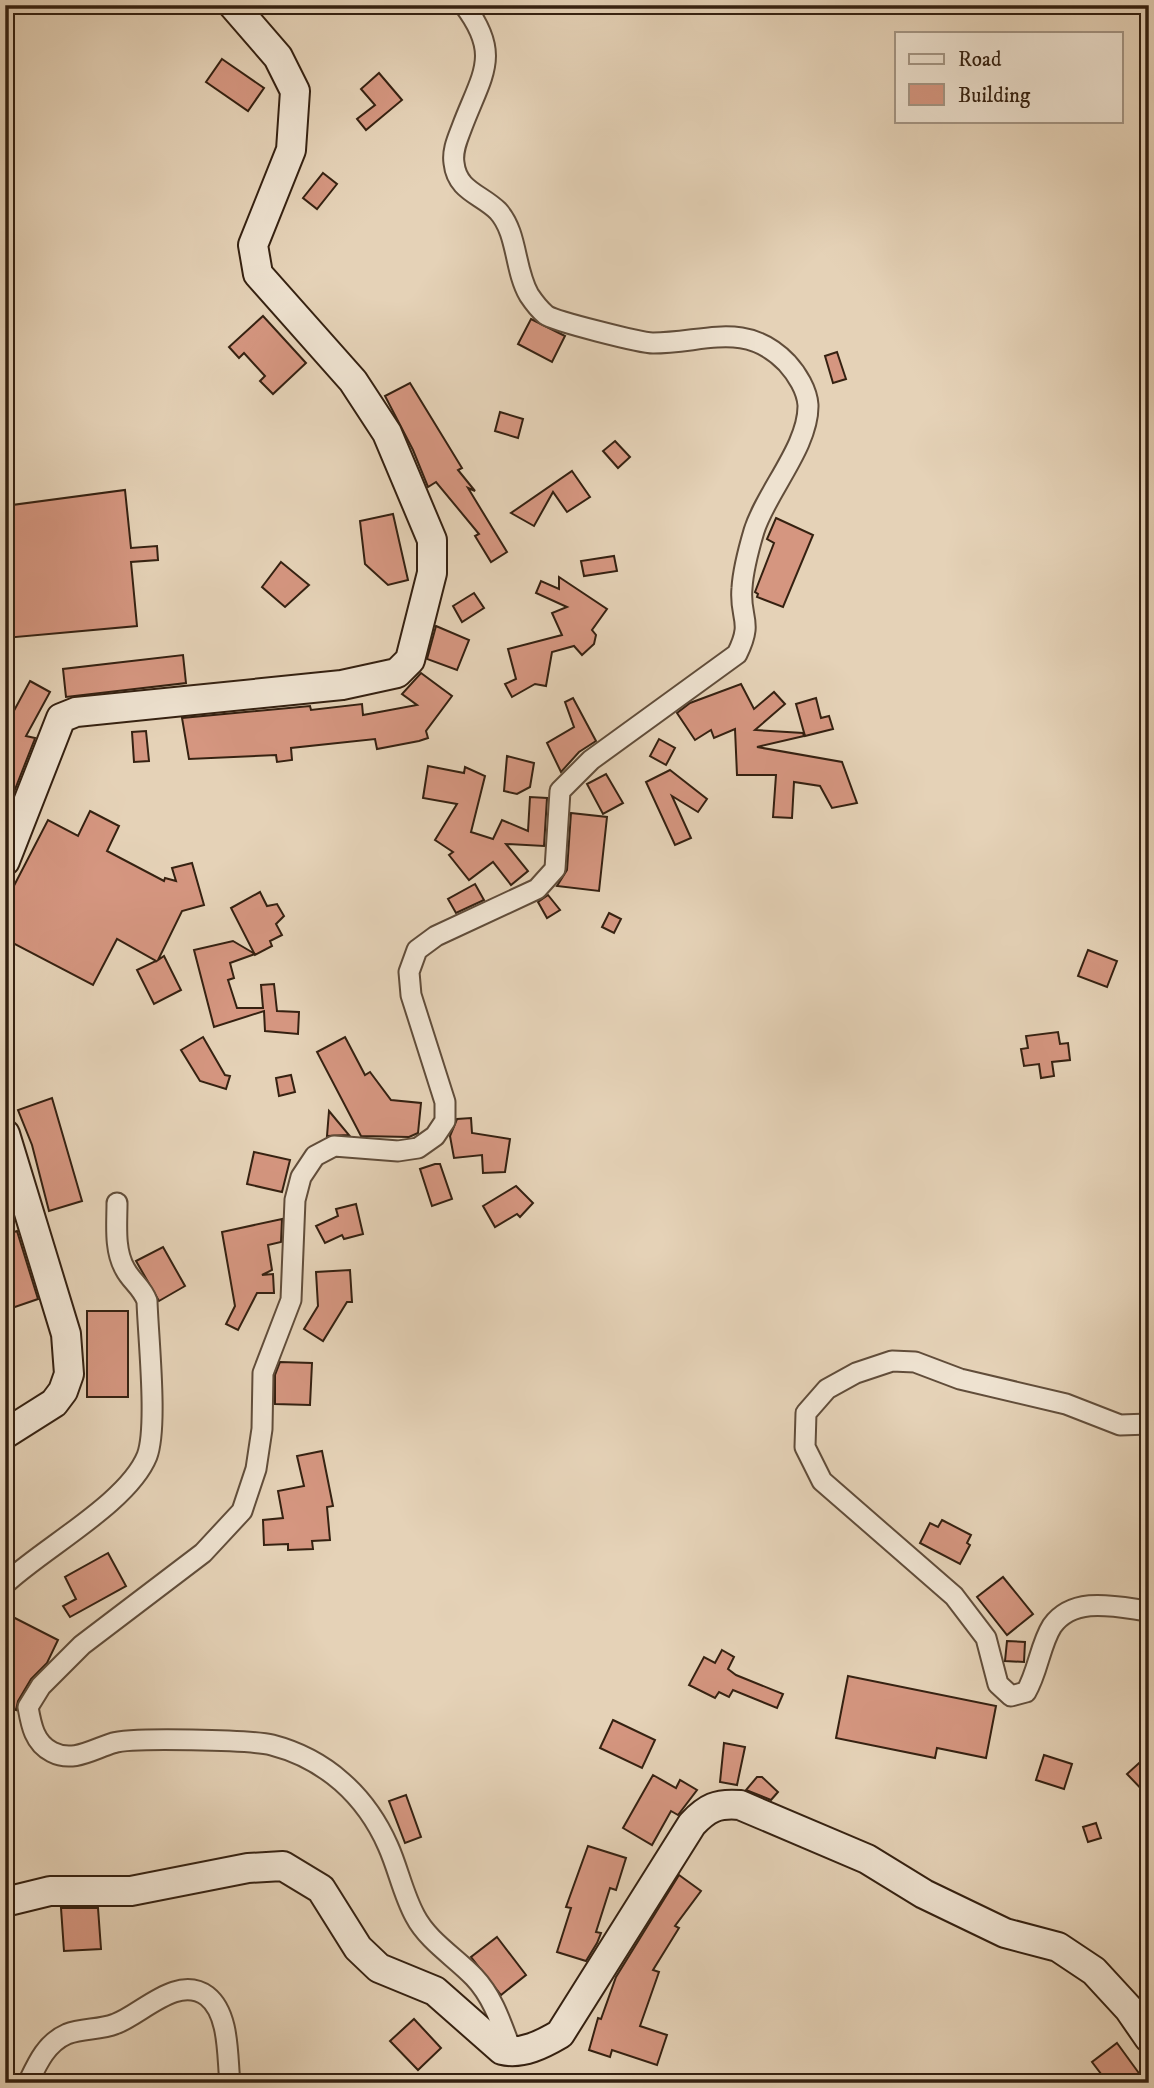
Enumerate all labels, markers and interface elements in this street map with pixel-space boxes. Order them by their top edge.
legend [895,32,1122,122]
text: Road [958,47,1002,73]
text: Building [958,83,1031,109]

